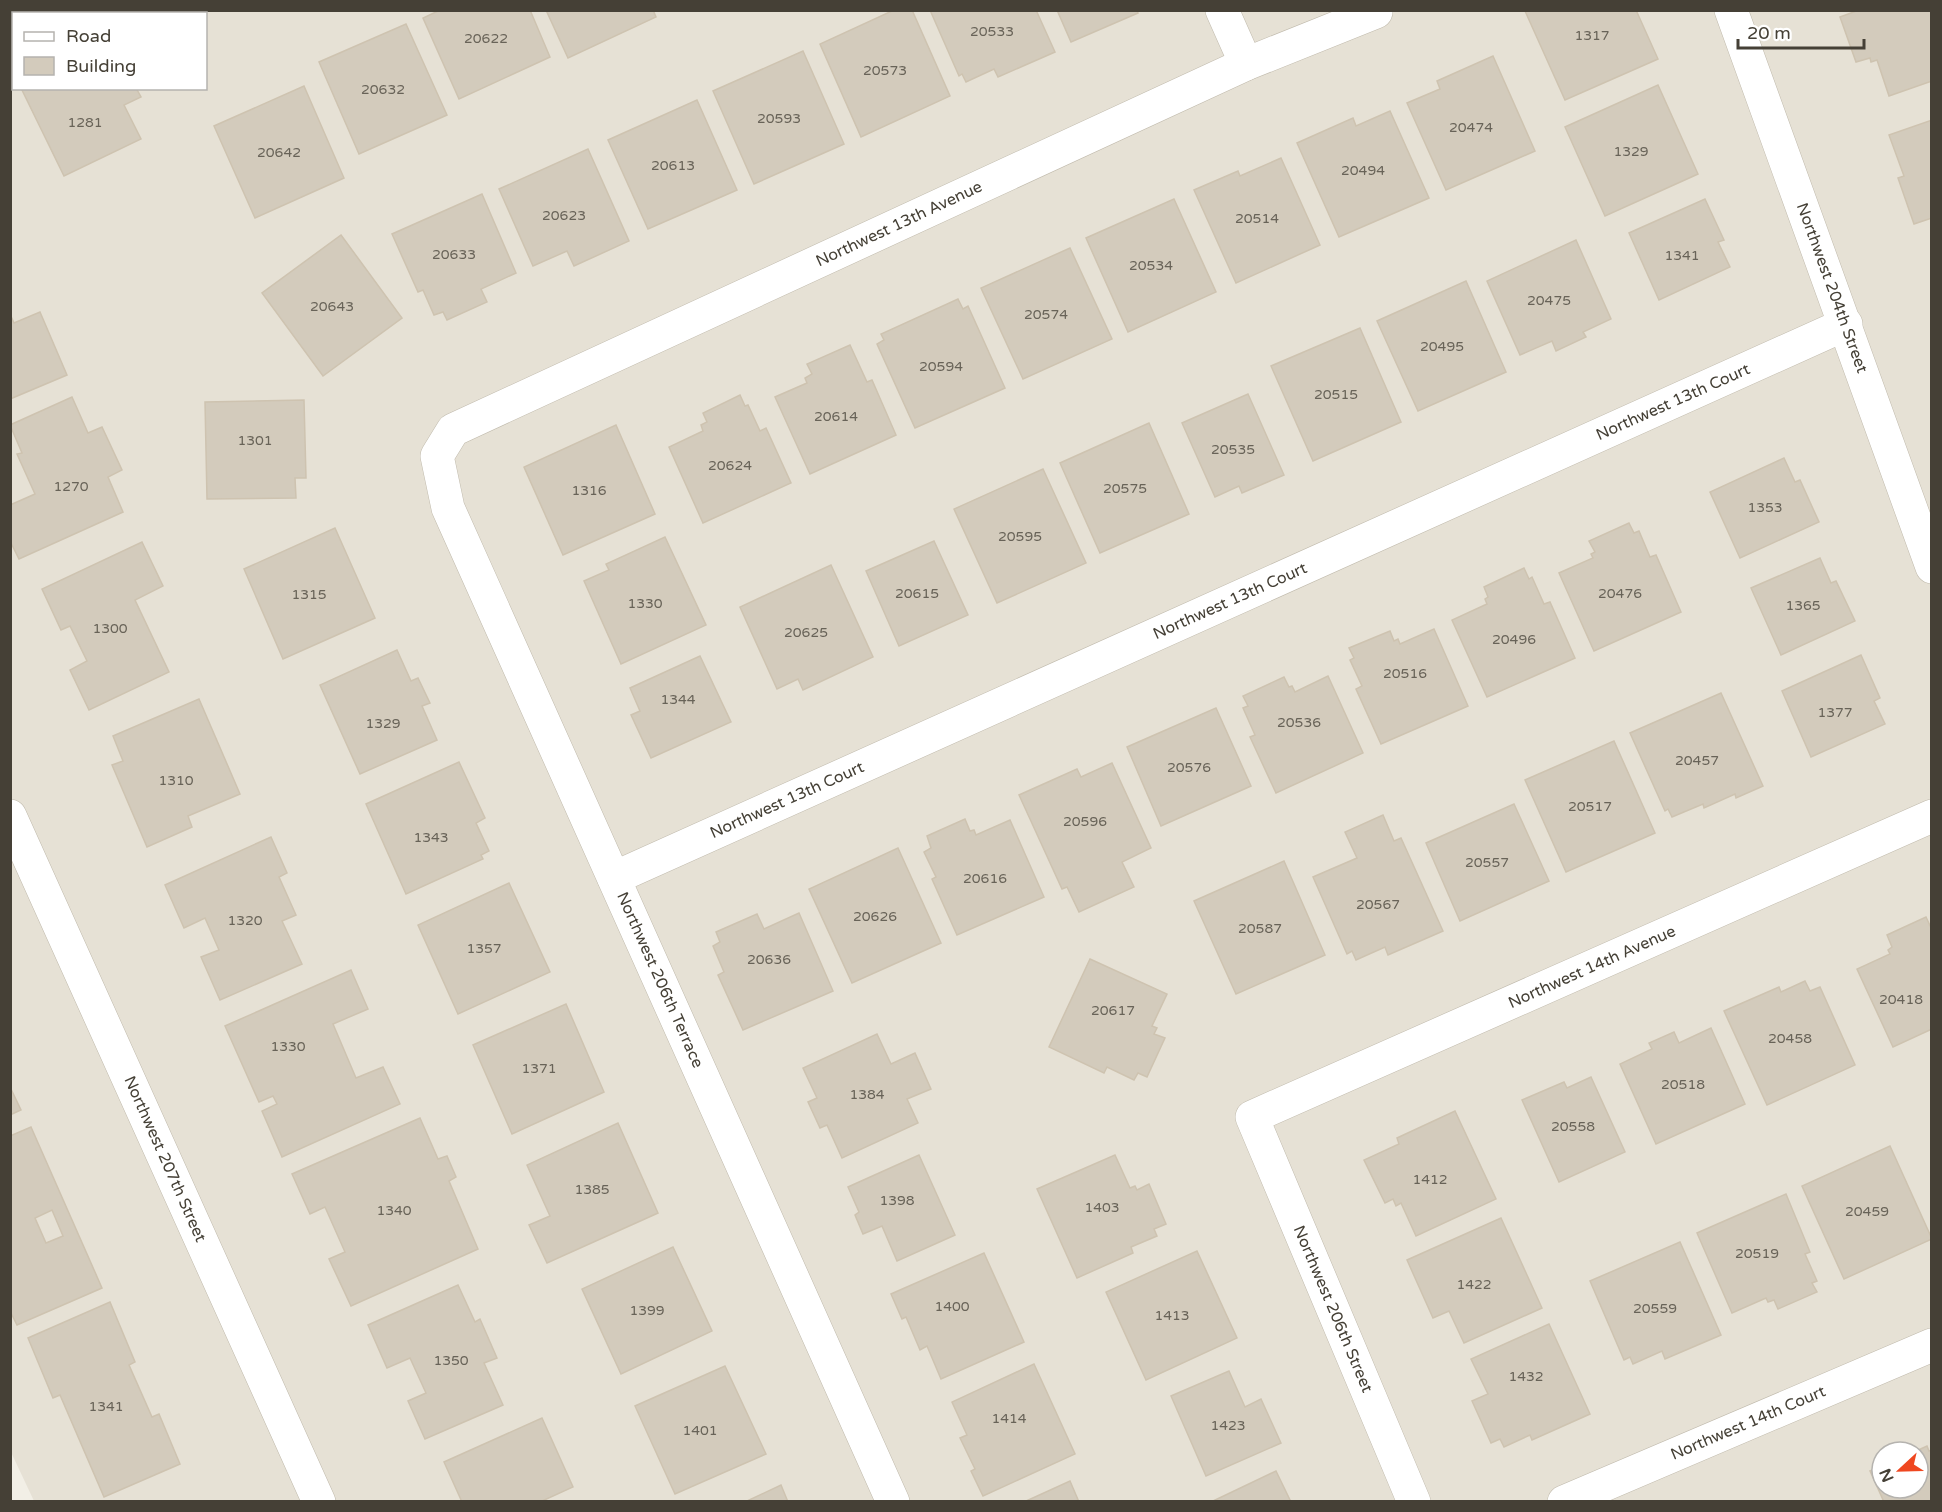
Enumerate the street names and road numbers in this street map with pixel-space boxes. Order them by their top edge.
street label: Northwest 13th Avenue [813,177,985,271]
street label: Northwest 204th Street [1792,200,1872,376]
street label: Northwest 13th Court [1593,359,1753,445]
street label: Northwest 13th Court [1150,558,1310,644]
street label: Northwest 13th Court [707,757,867,843]
street label: Northwest 206th Terrace [612,889,708,1071]
street label: Northwest 14th Avenue [1505,921,1679,1013]
street label: Northwest 207th Street [119,1073,211,1245]
street label: Northwest 206th Street [1289,1222,1377,1396]
street label: Northwest 14th Court [1668,1381,1828,1465]

